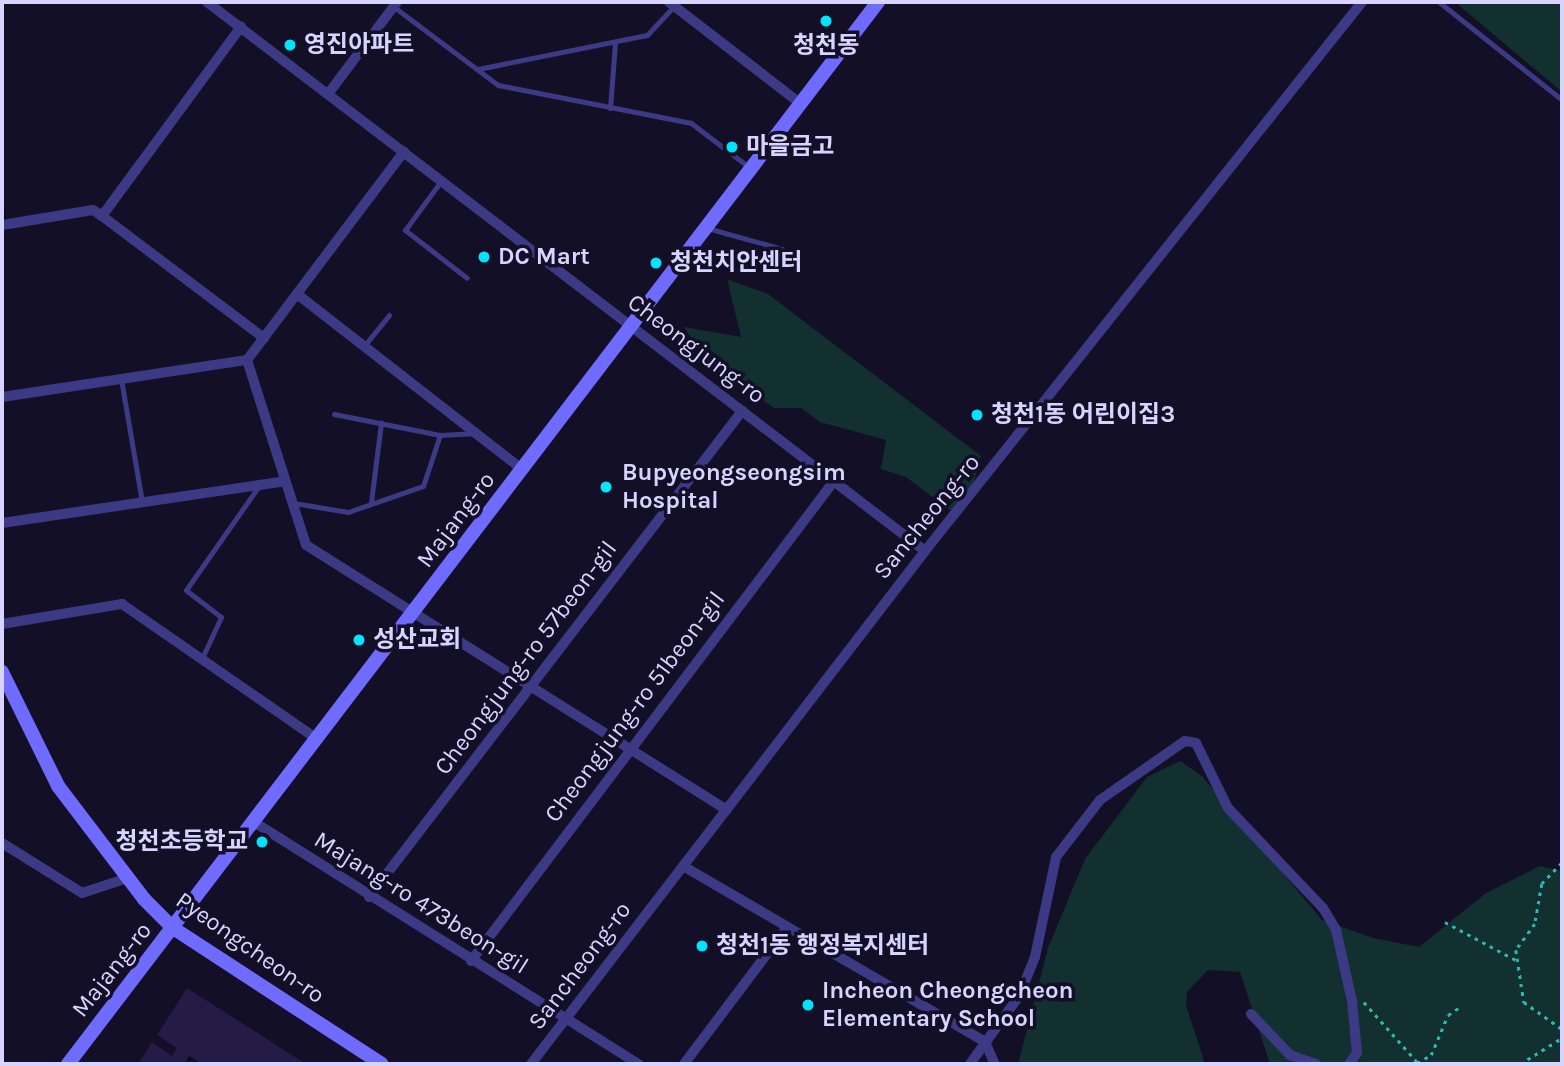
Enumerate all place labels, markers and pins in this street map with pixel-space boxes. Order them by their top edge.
marker: 청천동 [818,13,834,29]
place label: 영진아파트 [304,31,414,59]
place label: 청천동 [793,32,859,60]
marker: 영진아파트 [282,37,298,53]
place label: 마을금고 [746,133,834,161]
marker: 마을금고 [724,139,740,155]
place label: DC Mart [498,243,590,271]
marker: DC Mart [476,249,492,265]
place label: 청천치안센터 [670,249,802,277]
marker: 청천치안센터 [648,255,664,271]
place label: 청천1동 어린이집3 [991,401,1175,429]
marker: 청천1동 어린이집3 [969,407,985,423]
place label: Bupyeongseongsim Hospital [622,459,846,515]
marker: Bupyeongseongsim Hospital [596,477,616,497]
place label: 성산교회 [373,626,461,654]
marker: 성산교회 [351,632,367,648]
place label: 청천초등학교 [116,828,248,856]
marker: 청천초등학교 [254,834,270,850]
place label: 청천1동 행정복지센터 [716,932,929,960]
marker: 청천1동 행정복지센터 [694,938,710,954]
place label: Incheon Cheongcheon Elementary School [822,977,1074,1033]
marker: Incheon Cheongcheon Elementary School [800,997,816,1013]

